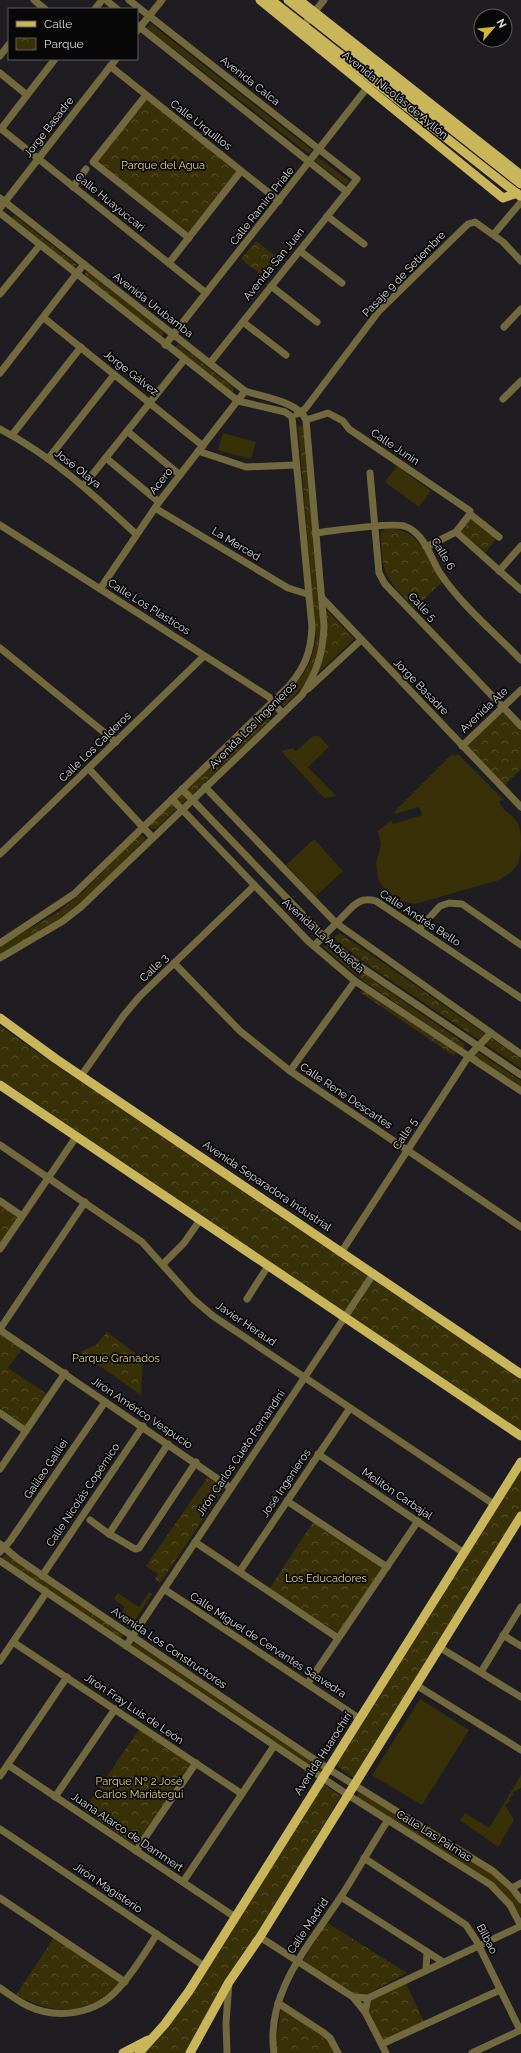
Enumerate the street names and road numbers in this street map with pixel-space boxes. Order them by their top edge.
street label: Avenida Nicolás de Ayllón [340,48,450,142]
street label: Avenida Calca [218,54,282,108]
street label: Jorge Basadre [21,94,77,160]
street label: Calle Urquillos [168,97,234,153]
street label: Calle Ramiro Priale [227,164,297,248]
street label: Calle Huayuccari [72,170,148,234]
street label: Avenida San Juan [241,225,307,303]
street label: Pasaje 9 de Setiembre [360,228,449,319]
street label: Avenida Urubamba [110,270,196,340]
street label: Jorge Gálvez [101,348,161,399]
street label: Calle Junin [368,426,422,468]
street label: José Olaya [52,447,104,491]
street label: Acero [147,465,176,497]
street label: La Merced [209,524,263,564]
street label: Calle 6 [428,535,458,573]
street label: Calle Los Plasticos [105,576,193,638]
street label: Calle 5 [405,590,439,624]
street label: Jorge Basadre [391,656,451,718]
street label: Avenida Los Ingenieros [207,679,299,771]
street label: Avenida Ate [457,684,511,735]
street label: Calle Los Calderos [56,709,134,785]
street label: Calle Andrés Bello [377,887,463,949]
street label: Avenida La Arboleda [279,896,367,976]
street label: Calle 3 [137,951,171,985]
street label: Calle Rene Descartes [297,1060,395,1132]
street label: Calle 5 [390,1116,420,1152]
street label: Avenida Separadora Industrial [200,1138,334,1234]
street label: Javier Heraud [213,1299,279,1349]
street label: Jirón Américo Vespucio [89,1374,195,1452]
street label: Jirón Carlos Cueto Fernandini [194,1388,288,1518]
street label: Galileo Galilei [21,1437,71,1501]
street label: Calle Nicolás Copérnico [44,1440,123,1549]
street label: José Ingenieros [258,1446,314,1520]
street label: Melitón Carbajal [359,1466,435,1522]
street label: Calle Miguel de Cervantes Saavedra [187,1590,349,1700]
street label: Avenida Los Constructores [109,1605,229,1691]
street label: Jirón Fray Luis de León [82,1671,186,1747]
street label: Avenida Huarochirí [292,1710,355,1798]
street label: Juana Alarco de Dammert [69,1790,186,1875]
street label: Calle Las Palmas [394,1808,474,1864]
street label: Jirón Magisterio [71,1860,145,1916]
street label: Calle Madrid [285,1896,331,1956]
street label: Bilbao [474,1922,500,1957]

